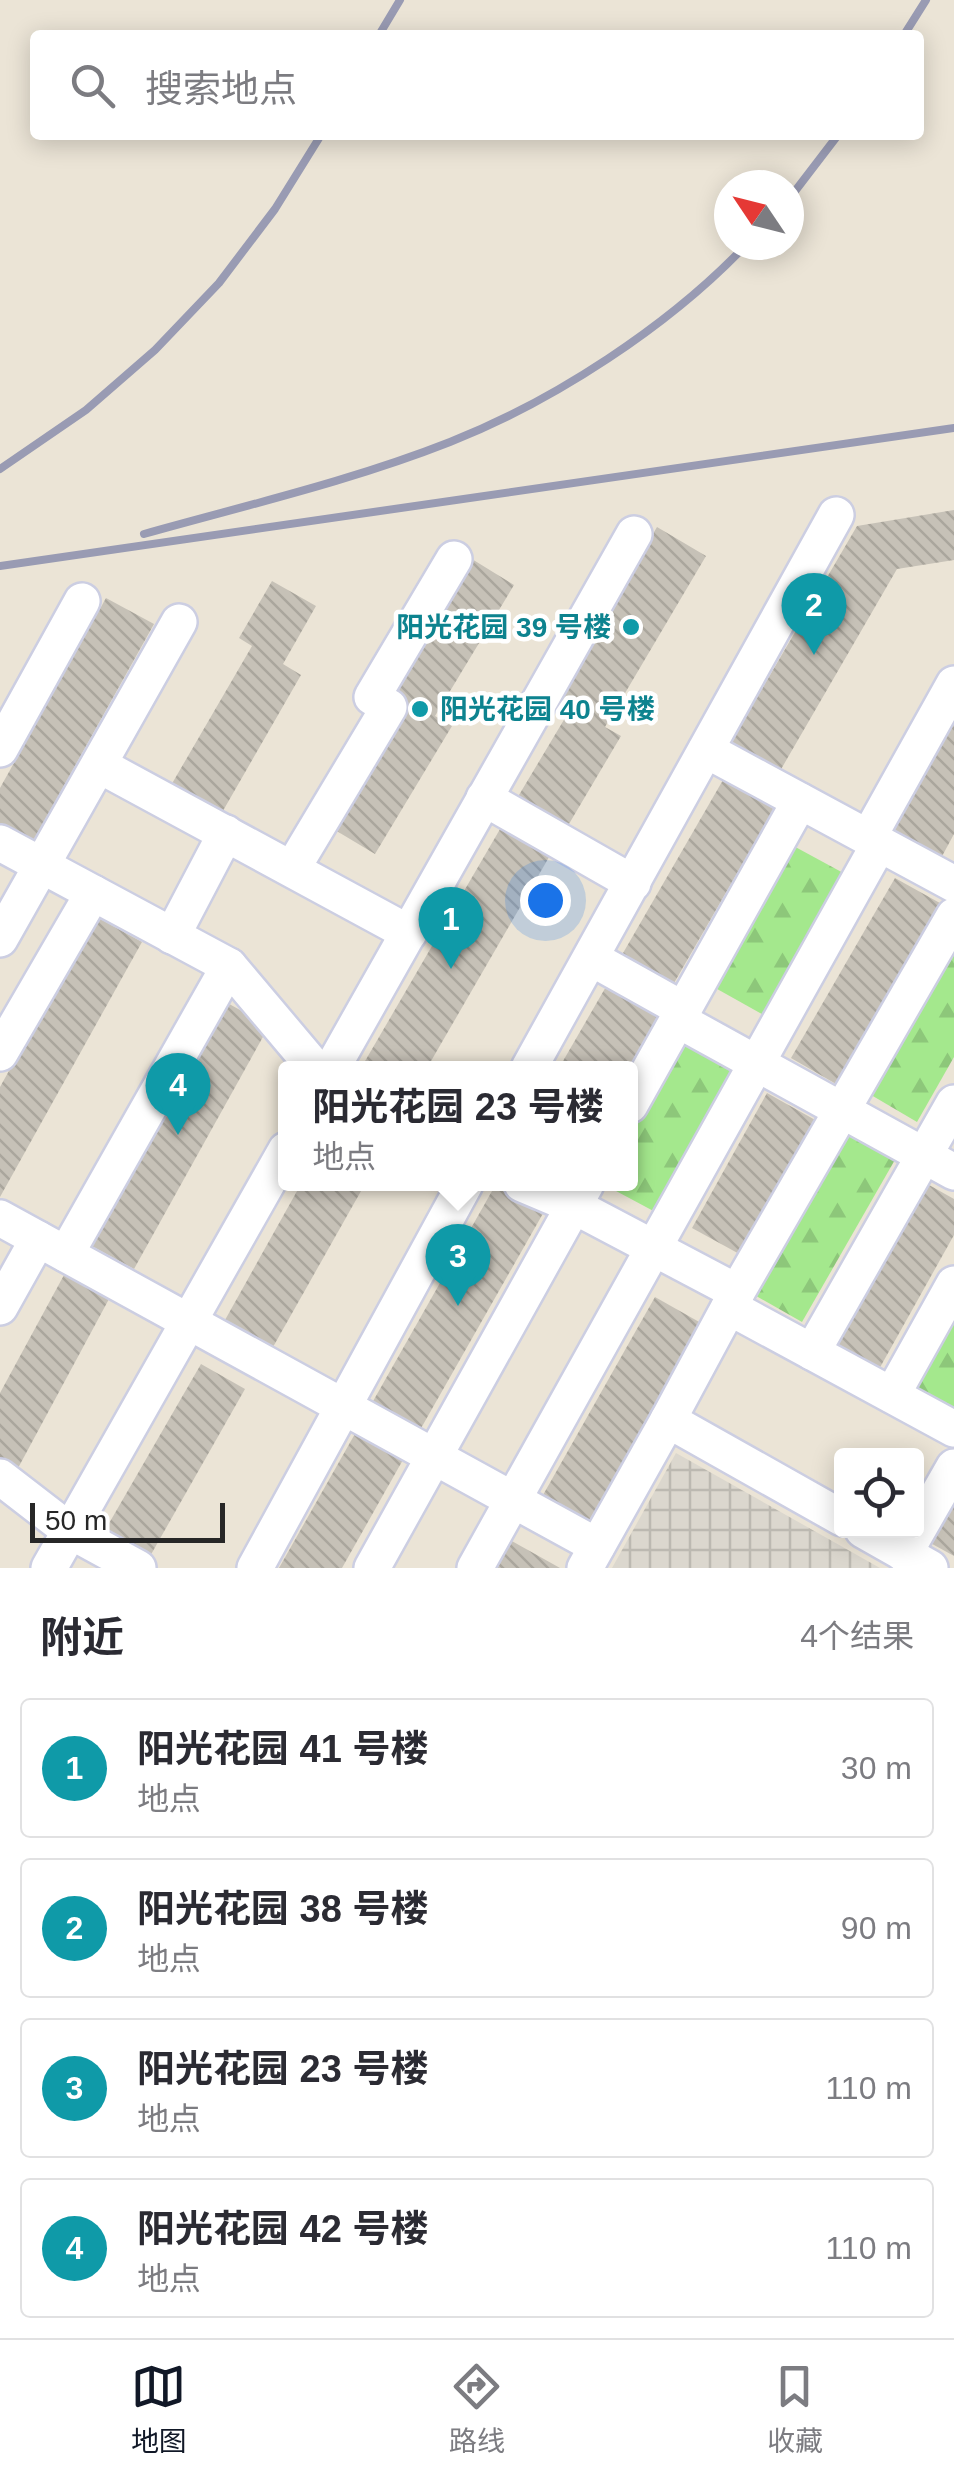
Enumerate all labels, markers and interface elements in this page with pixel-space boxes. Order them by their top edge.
search box [30,30,924,140]
icon: search [65,58,120,113]
text: 搜索地点 [145,68,297,110]
north arrow [714,170,804,260]
pin: 2 [782,572,846,655]
place label: 阳光花园 39 号楼 [396,612,611,643]
marker: 阳光花园 39 号楼 [620,616,642,638]
place label: 阳光花园 40 号楼 [440,694,655,725]
marker: 阳光花园 40 号楼 [409,698,431,720]
your location [520,875,571,926]
pin: 1 [418,886,484,969]
pin: 4 [146,1052,210,1135]
popup [278,1061,638,1191]
text: 阳光花园 23 号楼 [312,1086,604,1128]
text: 地点 [312,1139,376,1175]
pin: 3 [426,1224,490,1306]
map controls [834,1448,924,1538]
button: locate [834,1448,924,1538]
scale bar [30,1498,225,1542]
text: 50 m [45,1505,107,1536]
text: 附近 [40,1614,124,1661]
text: 4个结果 [800,1618,914,1654]
text: 阳光花园 41 号楼 [137,1728,428,1770]
text: 1 [66,1750,83,1786]
text: 30 m [841,1750,912,1786]
text: 地点 [137,1781,201,1817]
text: 阳光花园 38 号楼 [137,1888,428,1930]
text: 2 [66,1910,83,1946]
text: 90 m [841,1910,912,1946]
text: 地点 [137,1941,201,1977]
text: 阳光花园 23 号楼 [137,2048,428,2090]
text: 3 [66,2070,83,2106]
text: 110 m [825,2070,912,2106]
text: 地点 [137,2101,201,2137]
text: 阳光花园 42 号楼 [137,2208,428,2250]
text: 4 [66,2230,83,2266]
text: 110 m [825,2230,912,2266]
text: 地点 [137,2261,201,2297]
tab: 地图 [131,2359,187,2459]
tab: 路线 [449,2359,505,2459]
tab: 收藏 [767,2359,823,2459]

